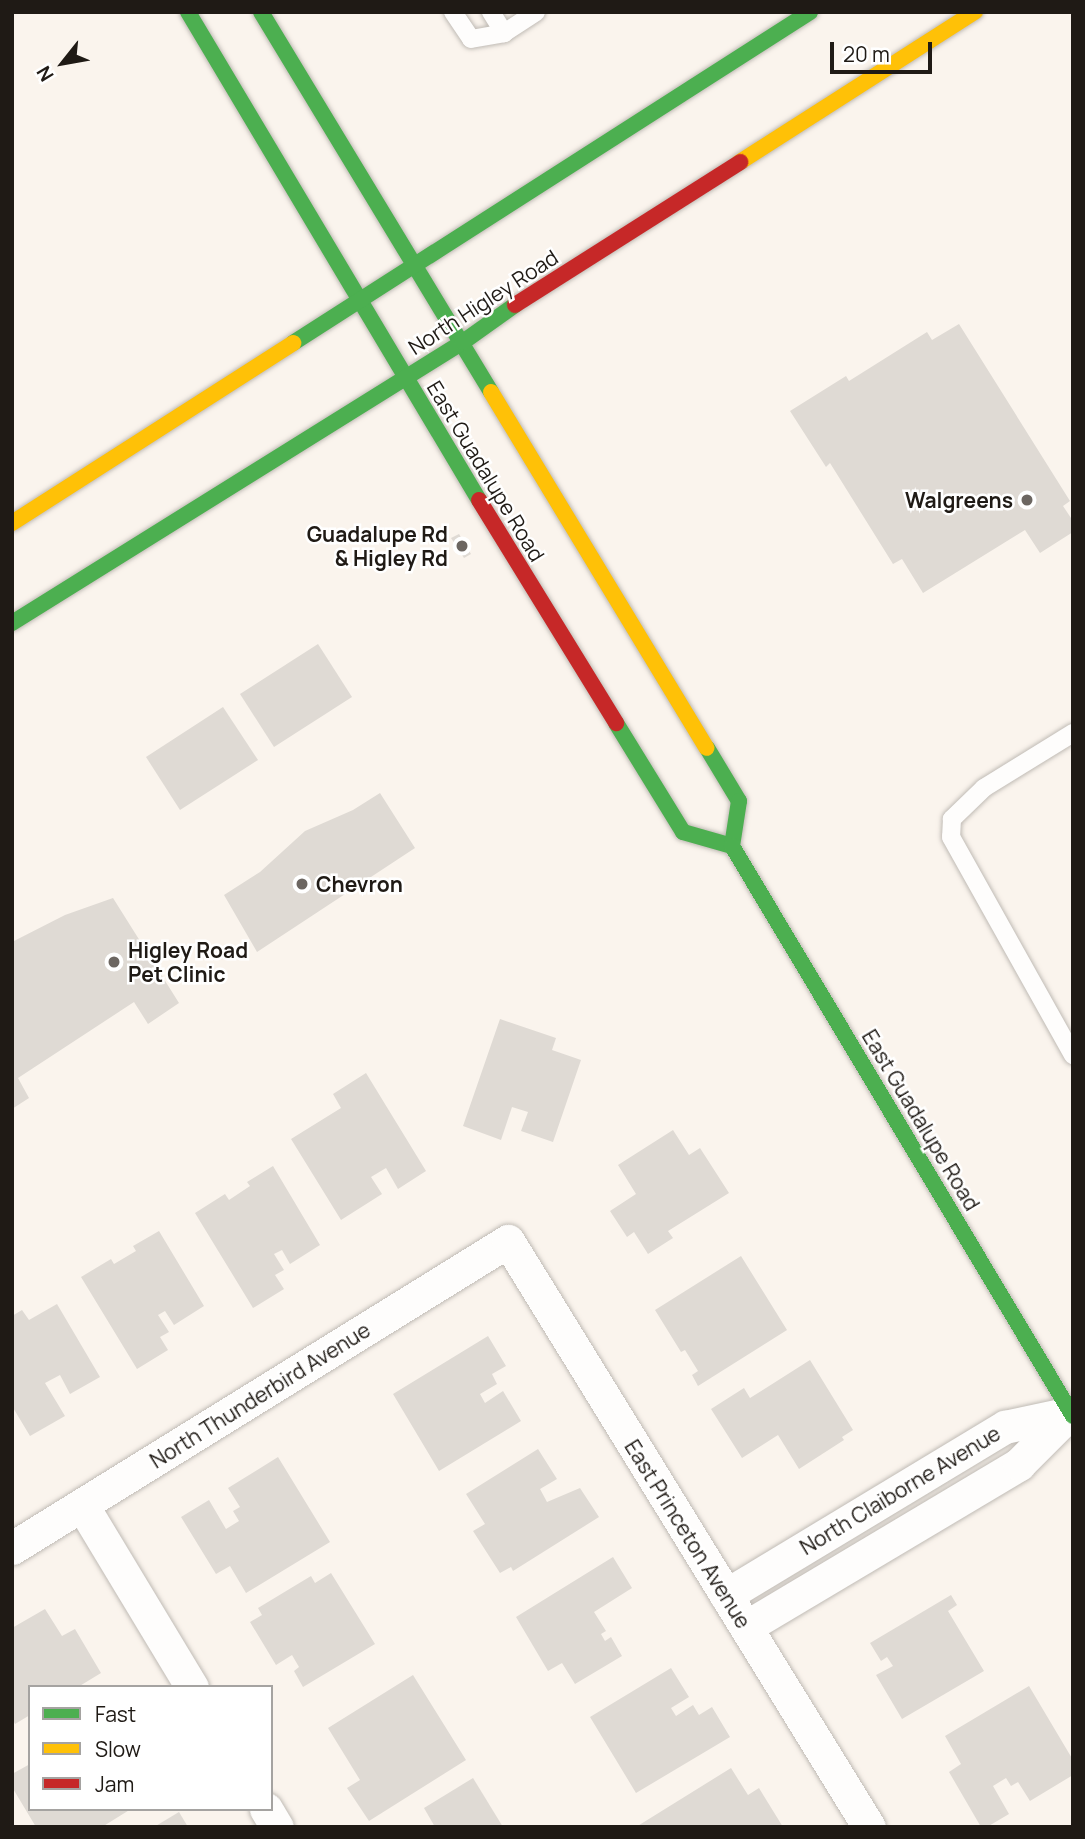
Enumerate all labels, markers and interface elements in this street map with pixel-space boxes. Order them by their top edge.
north arrow [28,28,98,98]
scale bar [833,28,934,72]
text: 20 m [843,40,890,68]
text: N [30,61,60,86]
street label: North Higley Road [404,244,562,360]
street label: East Guadalupe Road [422,376,550,566]
place label: Walgreens [905,487,1013,513]
marker: Walgreens [1019,492,1035,508]
place label: Guadalupe Rd & Higley Rd [307,521,448,571]
marker: Guadalupe Rd & Higley Rd [454,538,470,554]
place label: Chevron [316,871,403,897]
marker: Chevron [294,876,310,892]
place label: Higley Road Pet Clinic [128,937,248,987]
marker: Higley Road Pet Clinic [106,954,122,970]
street label: East Guadalupe Road [857,1025,985,1215]
street label: North Thunderbird Avenue [145,1317,375,1473]
street label: North Claiborne Avenue [795,1420,1005,1560]
street label: East Princeton Avenue [620,1435,756,1633]
legend [28,1685,273,1811]
text: Fast [95,1700,136,1728]
text: Slow [95,1735,141,1763]
text: Jam [95,1770,134,1798]

